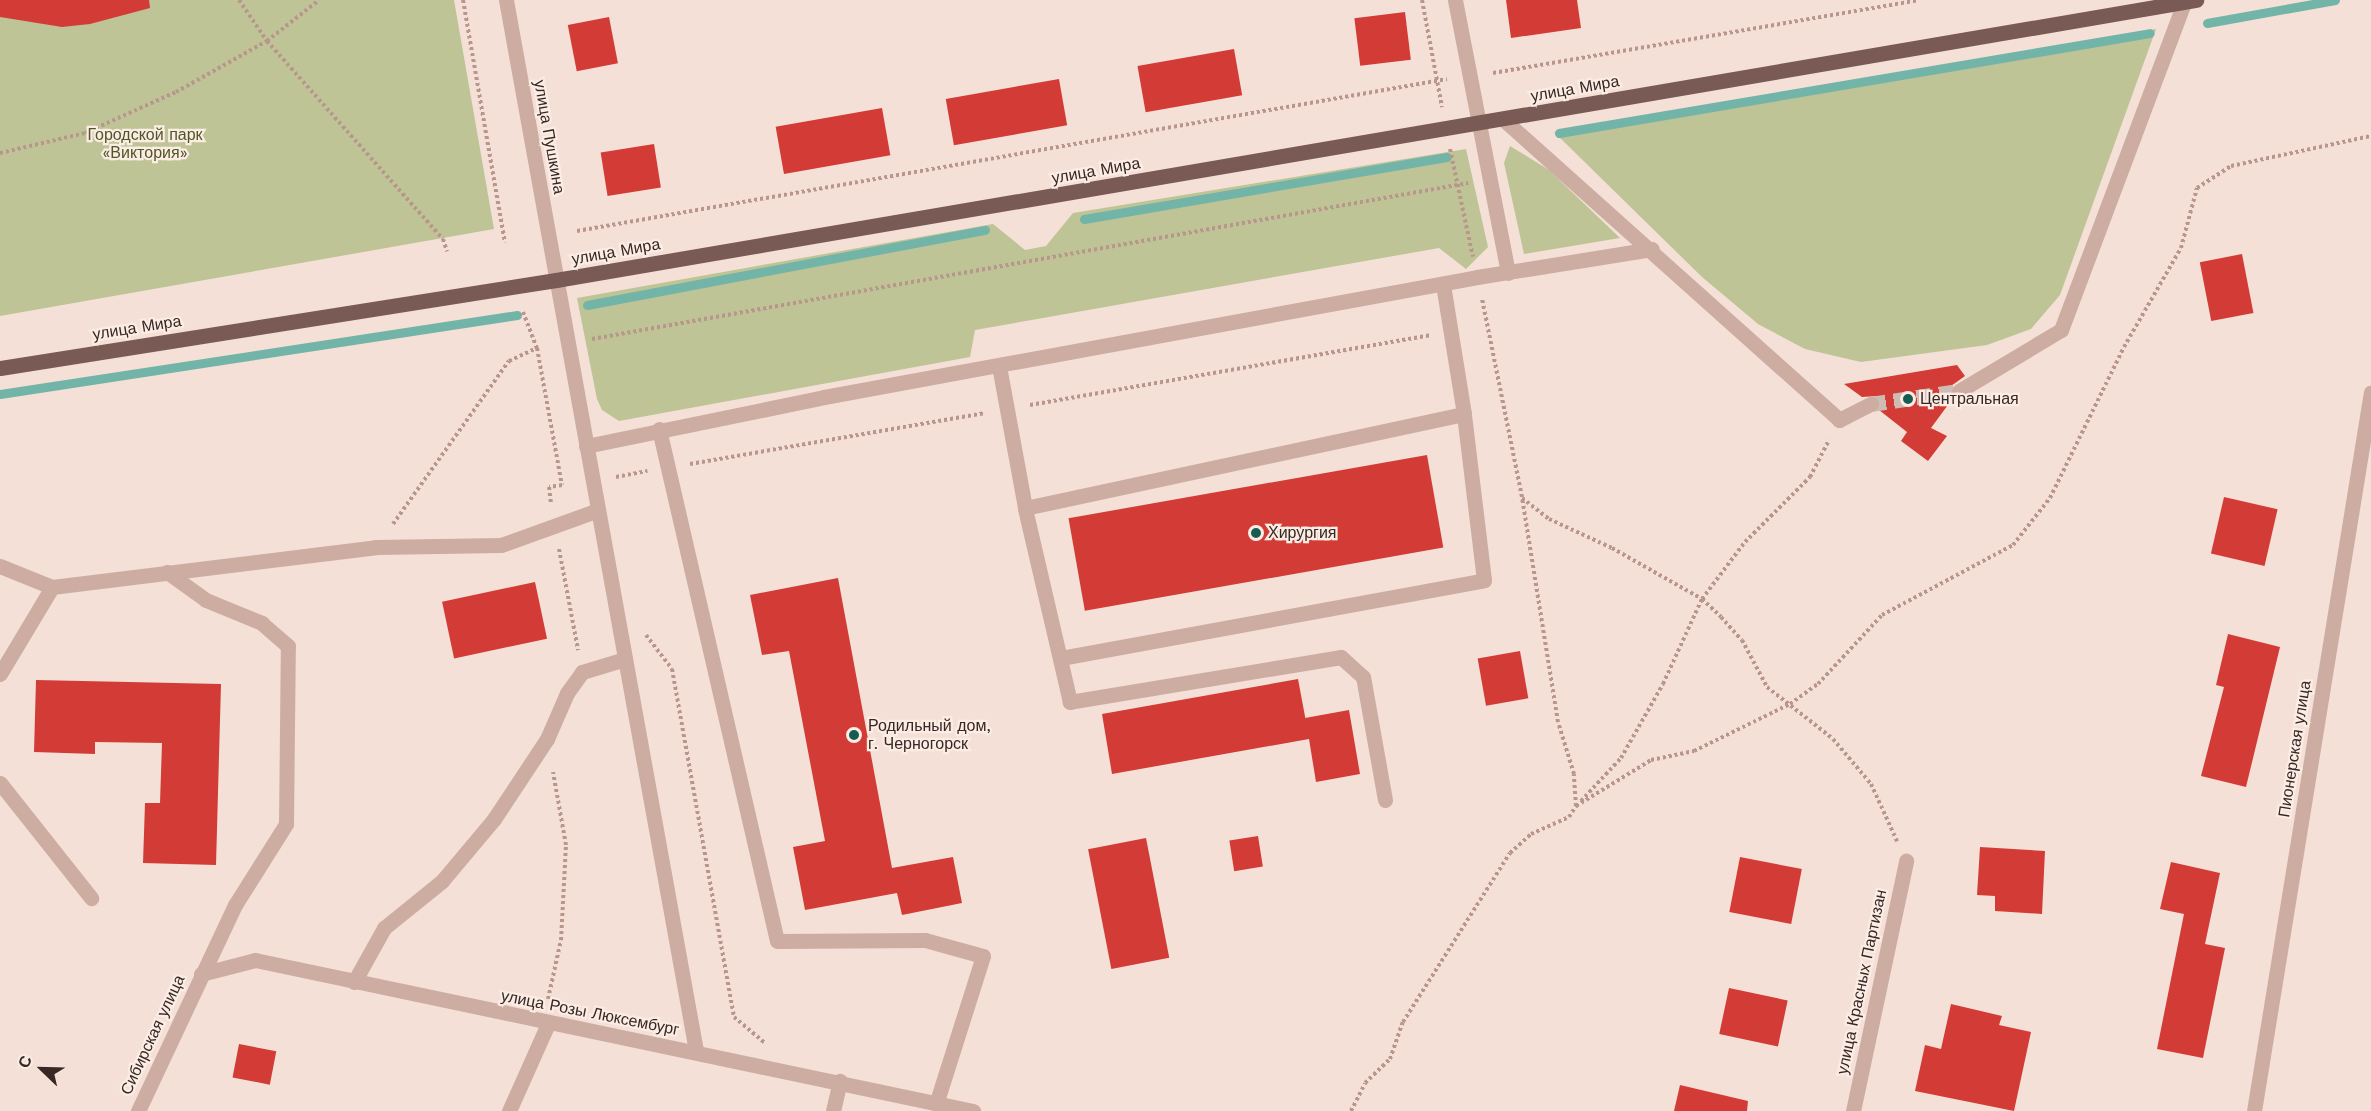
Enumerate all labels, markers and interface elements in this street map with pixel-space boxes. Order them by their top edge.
street label: улица Мира [1529,72,1621,106]
street label: улица Пушкина [530,78,568,196]
park label: Городской парк «Виктория» [87,125,203,163]
street label: улица Мира [1050,154,1142,188]
street label: улица Мира [570,235,662,269]
street label: улица Мира [91,312,183,344]
place label: Центральная [1920,389,2019,409]
marker: Центральная [1901,392,1915,406]
place label: Хирургия [1268,523,1336,543]
marker: Хирургия [1249,526,1263,540]
street label: Пионерская улица [2275,679,2315,819]
place label: Родильный дом, г. Черногорск [868,716,991,754]
marker: Родильный дом, г. Черногорск [845,726,863,744]
street label: улица Красных Партизан [1833,888,1891,1076]
street label: Сибирская улица [117,972,189,1098]
street label: улица Розы Люксембург [499,986,681,1040]
north arrow [12,1039,72,1099]
text: С [14,1053,36,1071]

